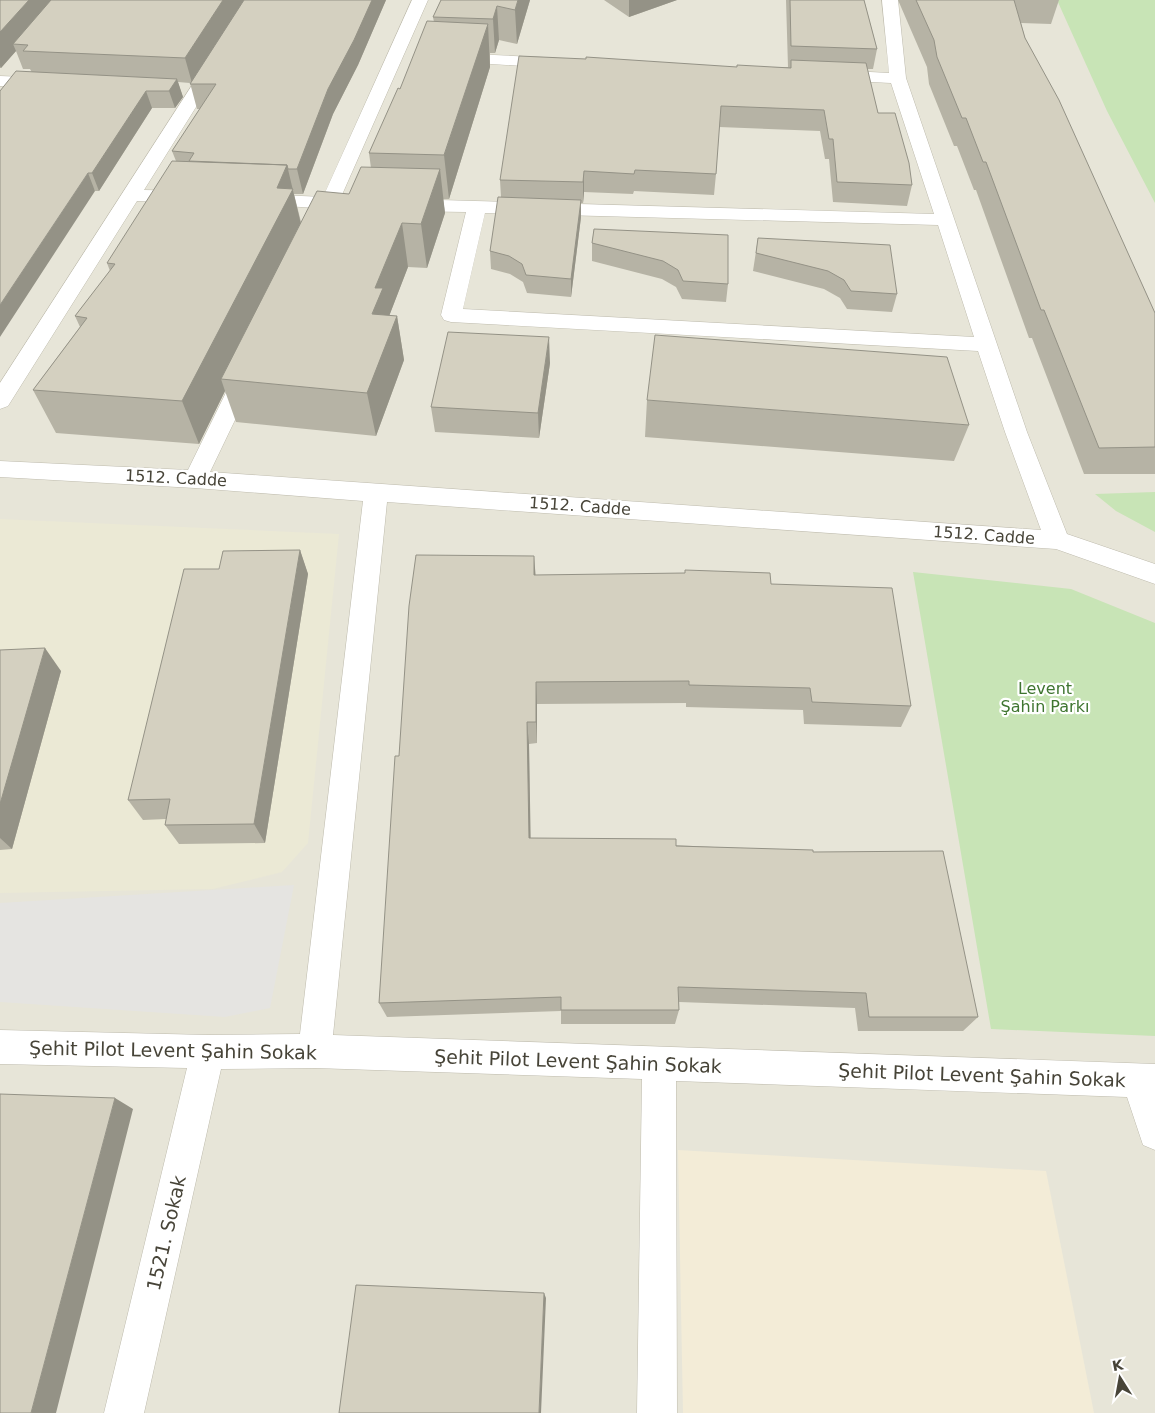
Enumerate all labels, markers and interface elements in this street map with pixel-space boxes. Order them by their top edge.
street label: 1512. Cadde [125,466,227,490]
street label: 1512. Cadde [528,493,632,519]
street label: 1512. Cadde [932,522,1036,548]
park label: Levent Şahin Parkı [1001,679,1089,716]
street label: Şehit Pilot Levent Şahin Sokak [29,1036,317,1064]
street label: Şehit Pilot Levent Şahin Sokak [434,1045,722,1077]
street label: Şehit Pilot Levent Şahin Sokak [838,1059,1126,1091]
street label: 1521. Sokak [142,1173,190,1293]
north arrow [1095,1353,1145,1403]
text: K [1111,1356,1125,1374]

